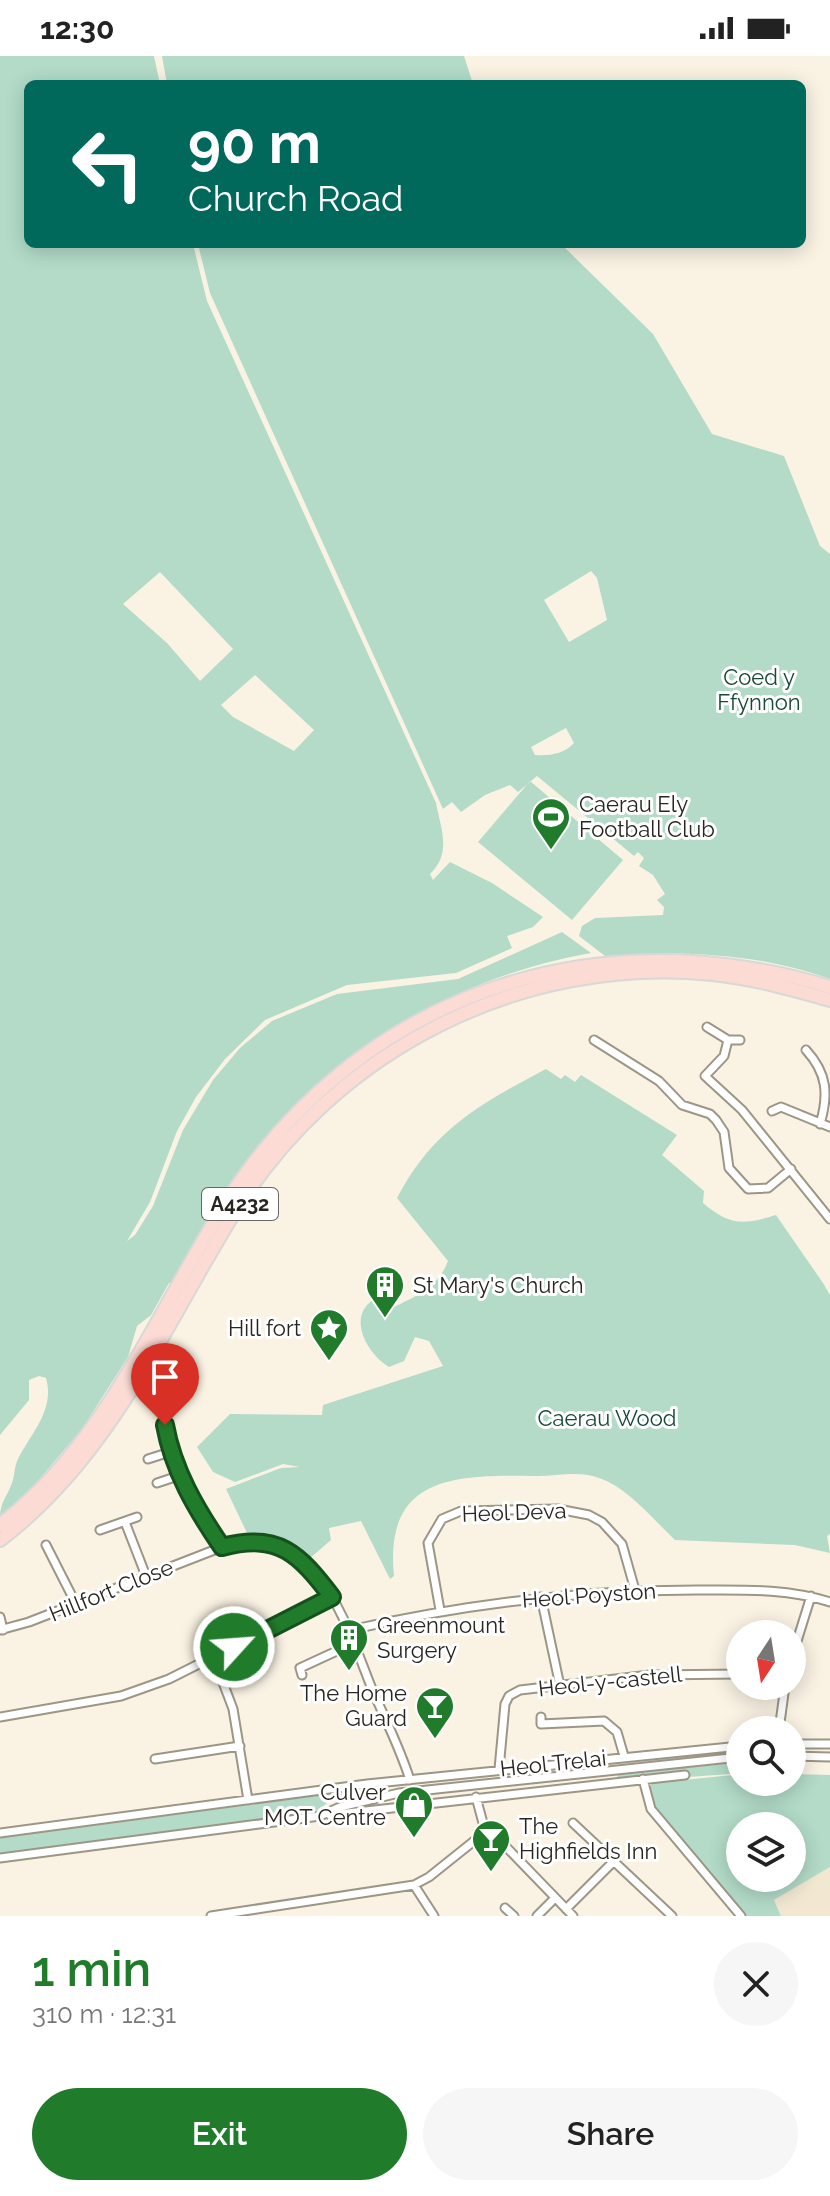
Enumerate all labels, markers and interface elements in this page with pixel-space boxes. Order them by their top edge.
text: 12:30 [40,11,114,46]
text: 90 m [188,110,321,176]
icon: left [56,112,160,216]
text: Church Road [188,177,403,219]
park label: Coed y Ffynnon [717,664,801,715]
place label: Caerau Ely Football Club [579,791,715,842]
sports icon: Caerau Ely Football Club [530,796,572,851]
road number: A4232 [202,1188,278,1220]
building icon: St Mary's Church [364,1264,406,1319]
place label: St Mary's Church [413,1272,584,1298]
place icon: Hill fort [308,1307,350,1362]
place label: Hill fort [228,1315,302,1341]
pin [131,1343,199,1425]
icon: arrive [143,1355,187,1399]
park label: Caerau Wood [538,1405,676,1431]
street label: Heol Deva [461,1497,567,1527]
street label: Hillfort Close [45,1553,177,1627]
street label: Heol Poyston [521,1577,657,1613]
position arrow [192,1605,276,1689]
place label: Greenmount Surgery [377,1612,506,1663]
building icon: Greenmount Surgery [328,1617,370,1672]
north arrow [726,1620,806,1700]
map controls [726,1620,806,1892]
street label: Heol-y-castell [537,1661,683,1701]
place label: The Home Guard [300,1680,407,1731]
bar icon: The Home Guard [414,1685,456,1740]
button: search [726,1716,806,1796]
street label: Heol Trelai [499,1744,607,1782]
place label: Culver MOT Centre [264,1779,386,1830]
shop icon: Culver MOT Centre [393,1784,435,1839]
button: layers [726,1812,806,1892]
place label: The Highfields Inn [519,1813,657,1864]
bar icon: The Highfields Inn [470,1818,512,1873]
text: 1 min [32,1941,151,1997]
button: close [714,1942,798,2026]
text: 310 m · 12:31 [32,1999,176,2029]
button: Exit [32,2088,407,2180]
button: Share [423,2088,798,2180]

